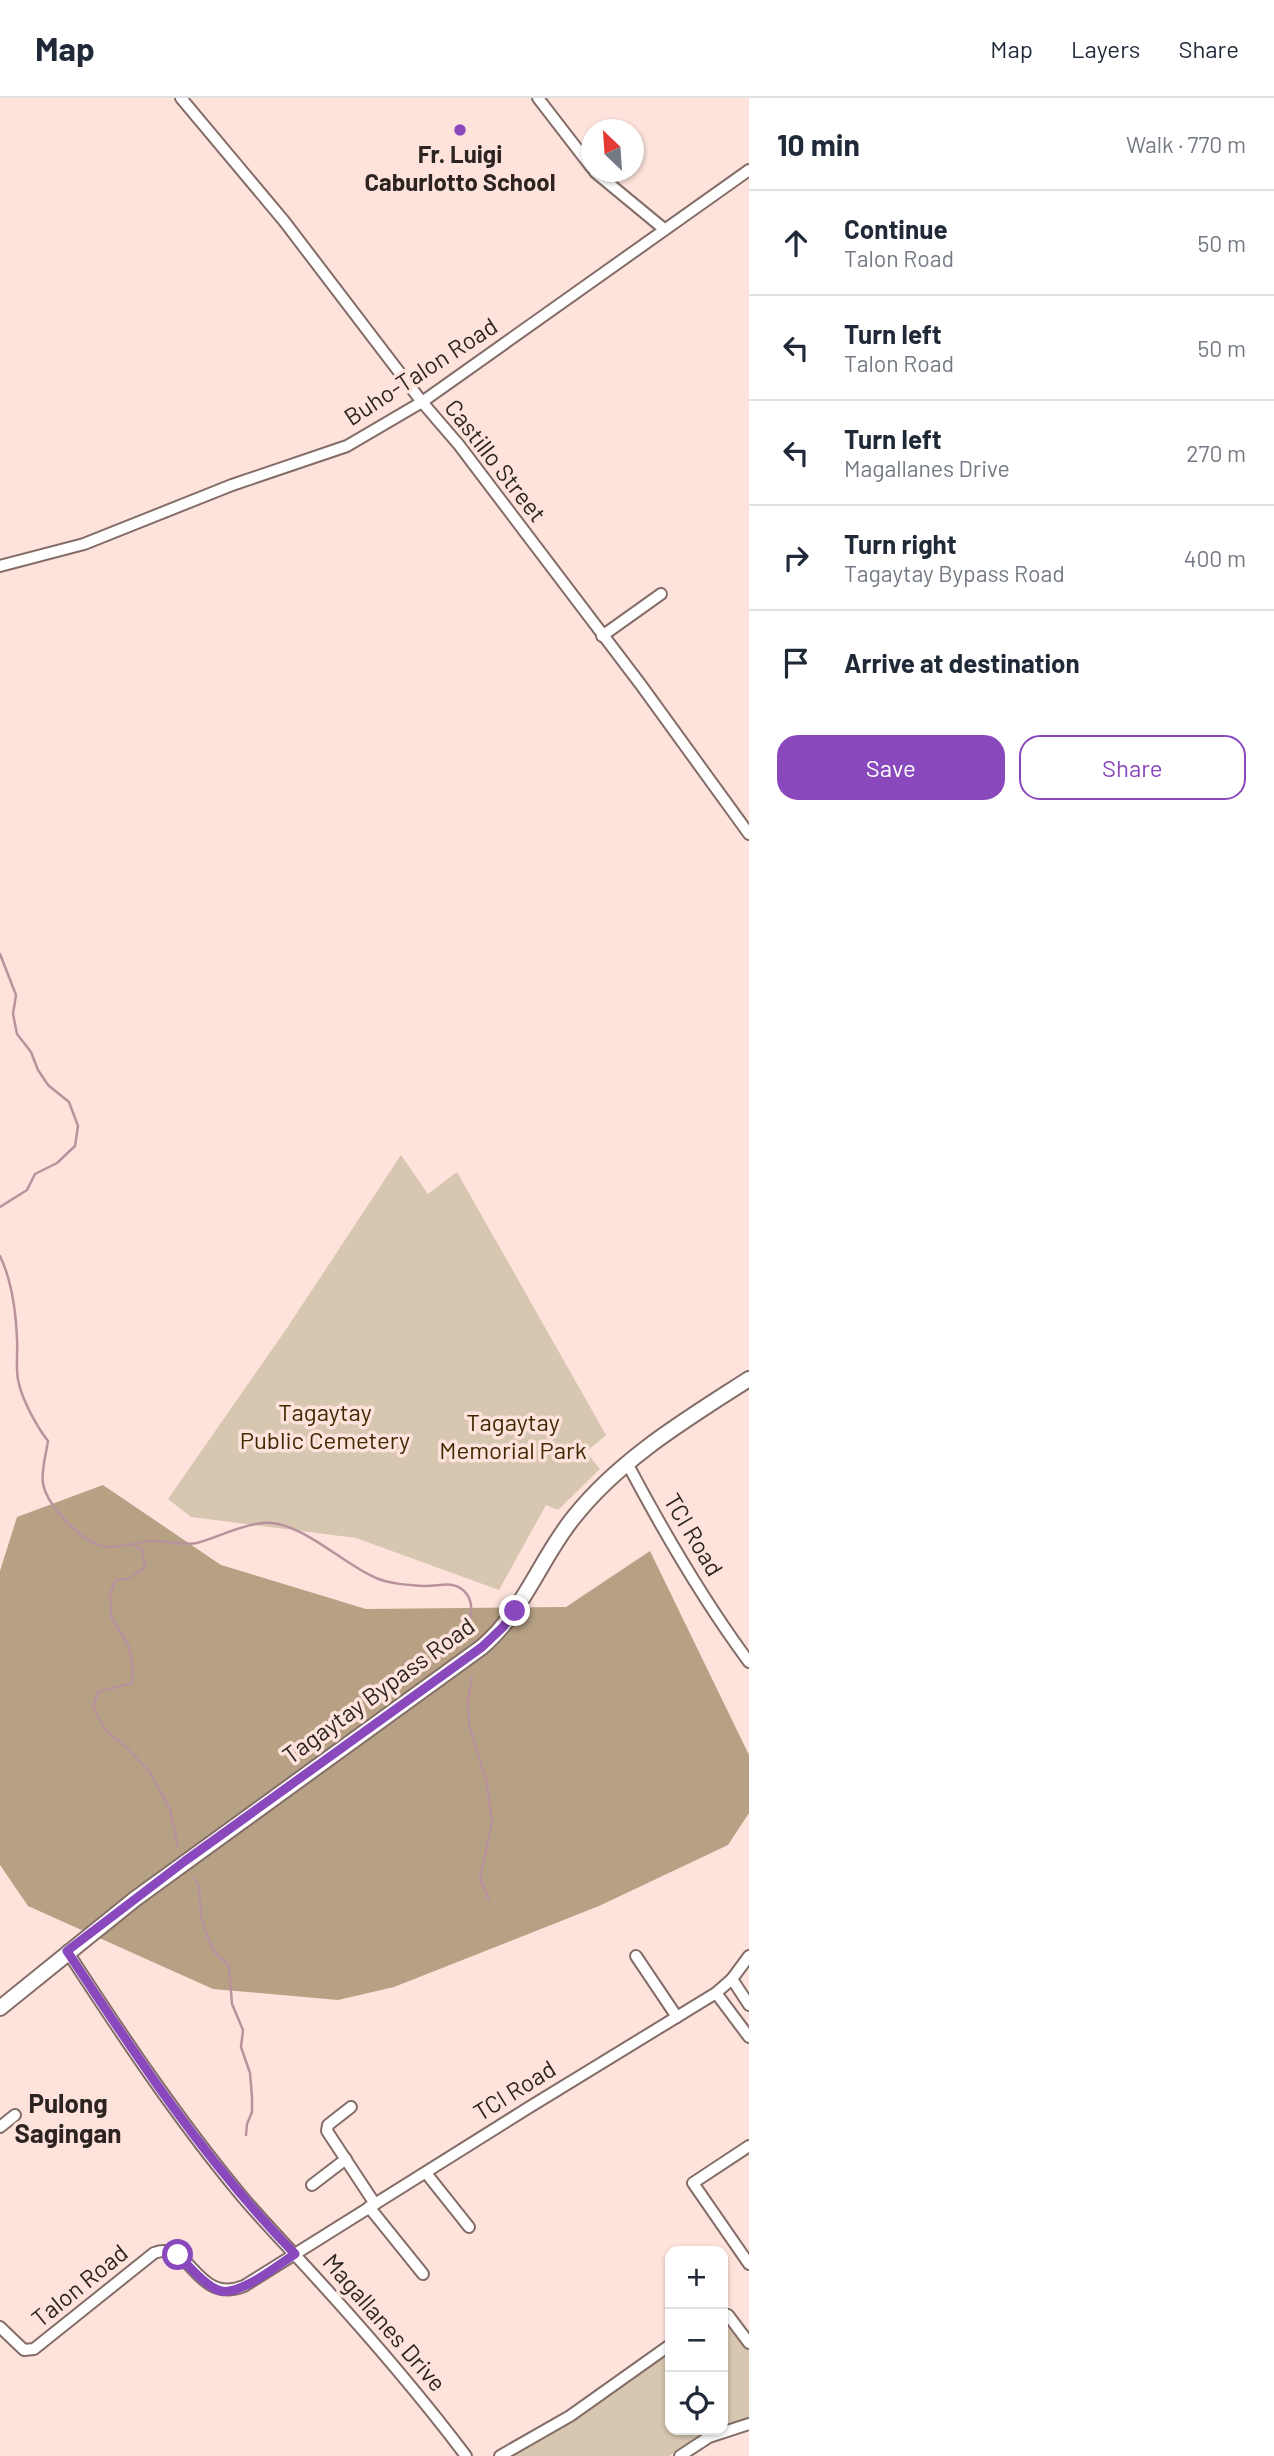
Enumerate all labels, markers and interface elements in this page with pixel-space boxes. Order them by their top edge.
text: Map [35,28,95,68]
text: Map [990,34,1033,63]
text: Layers [1071,34,1140,63]
text: Share [1178,34,1239,63]
north arrow [581,119,644,182]
marker: Fr. Luigi Caburlotto School [452,122,468,138]
text: 10 min [777,126,860,162]
text: Walk · 770 m [1126,130,1246,158]
place label: Fr. Luigi Caburlotto School [365,139,556,196]
text: Continue [844,213,948,244]
icon: ahead [777,224,815,262]
text: 50 m [1198,229,1246,257]
text: Talon Road [844,244,954,272]
street label: Buho-Talon Road [338,311,502,431]
text: Turn left [844,318,942,349]
icon: left [777,329,815,367]
text: 50 m [1198,334,1246,362]
text: Talon Road [844,349,954,377]
street label: Castillo Street [439,393,553,527]
text: Turn left [844,423,942,454]
icon: left [777,434,815,472]
text: 270 m [1186,439,1246,467]
text: Magallanes Drive [844,454,1010,482]
text: Turn right [844,528,957,559]
icon: right [777,539,815,577]
text: 400 m [1184,544,1246,572]
text: Tagaytay Bypass Road [844,559,1065,587]
icon: arrive [777,644,815,682]
text: Arrive at destination [844,647,1080,678]
button: Save [777,735,1005,800]
button: Share [1019,735,1246,800]
park label: Tagaytay Public Cemetery [240,1397,410,1454]
park label: Tagaytay Memorial Park [439,1407,587,1464]
street label: TCI Road [658,1488,730,1581]
route end [499,1595,530,1626]
street label: Tagaytay Bypass Road [276,1610,480,1769]
street label: TCI Road [468,2053,561,2126]
district label: Pulong Sagingan [15,2087,121,2148]
street label: Talon Road [25,2237,133,2332]
route start [162,2239,193,2270]
map controls [665,2246,728,2435]
button: + [665,2246,728,2309]
street label: Magallanes Drive [317,2247,453,2397]
button: − [665,2309,728,2372]
button: locate [665,2372,728,2435]

